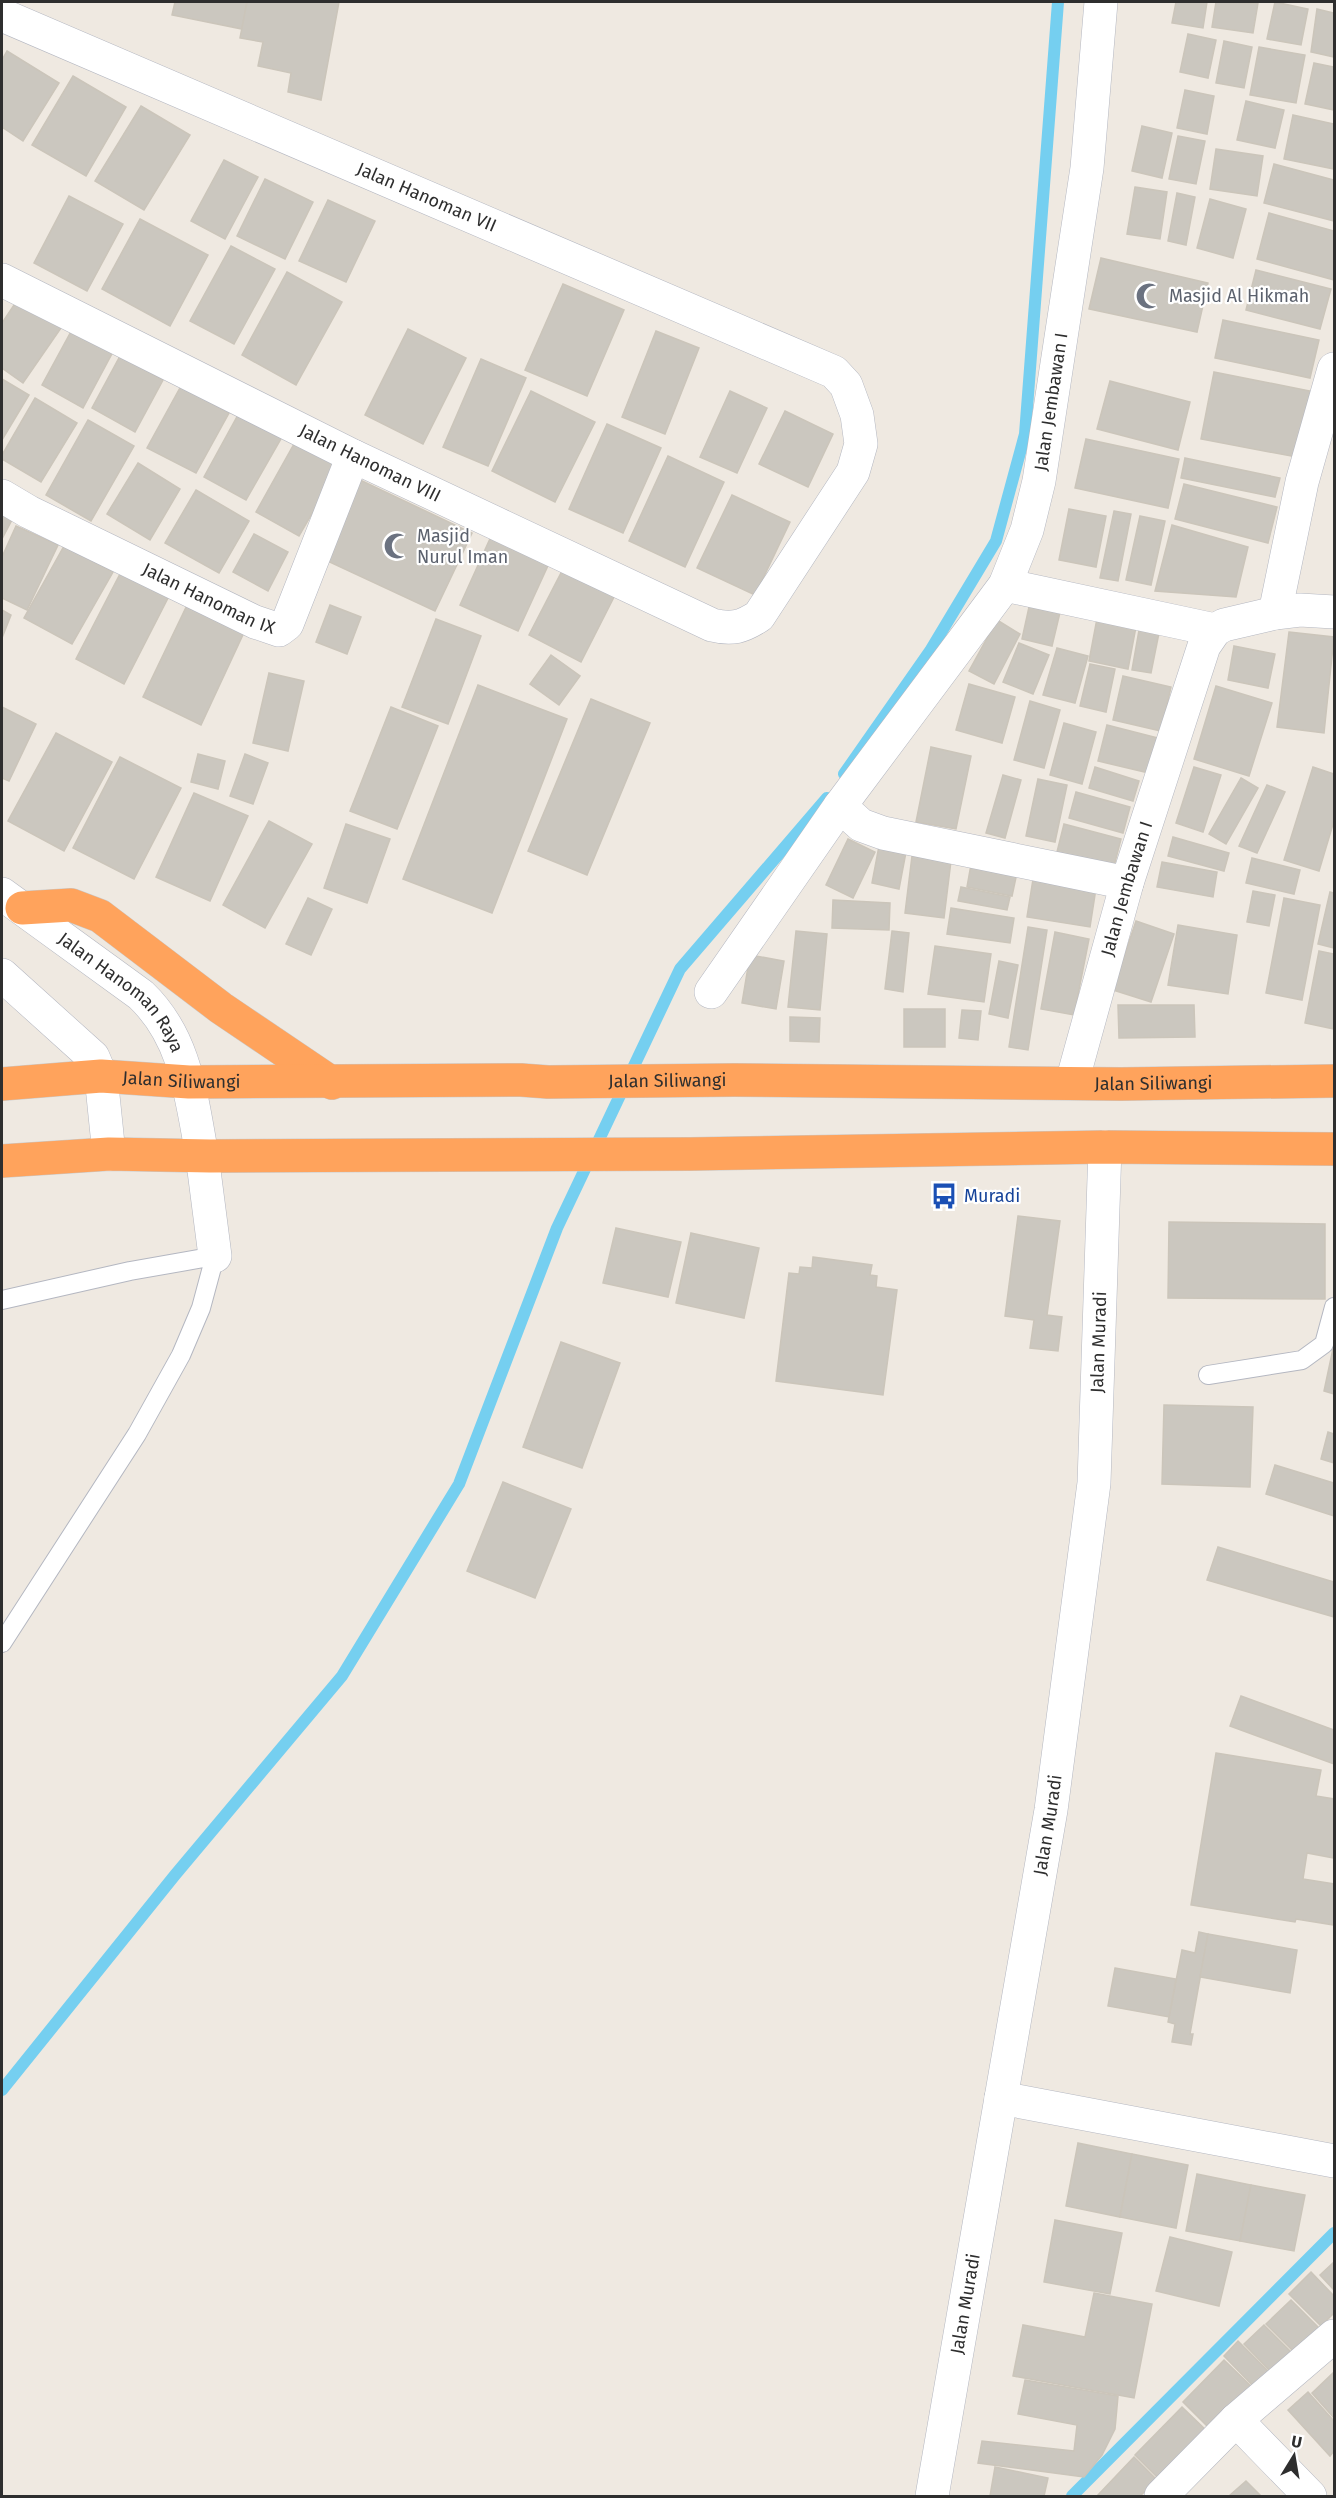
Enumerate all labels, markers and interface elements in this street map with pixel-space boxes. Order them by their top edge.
street label: Jalan Hanoman VII [353,158,500,237]
mosque icon: Masjid Al Hikmah [1134,281,1164,311]
place label: Masjid Al Hikmah [1169,285,1309,307]
street label: Jalan Jembawan I [1030,331,1073,472]
street label: Jalan Hanoman VIII [296,419,444,507]
place label: Masjid Nurul Iman [417,525,508,568]
mosque icon: Masjid Nurul Iman [382,531,412,561]
street label: Jalan Hanoman IX [139,558,278,639]
street label: Jalan Jembawan I [1096,818,1157,958]
street label: Jalan Hanoman Raya [54,927,188,1056]
street label: Jalan Siliwangi [122,1066,241,1093]
street label: Jalan Siliwangi [608,1069,727,1092]
street label: Jalan Siliwangi [1094,1072,1213,1095]
bus stop icon: Muradi [929,1181,959,1211]
place label: Muradi [964,1185,1020,1207]
street label: Jalan Muradi [1086,1291,1111,1393]
street label: Jalan Muradi [1029,1773,1067,1877]
street label: Jalan Muradi [946,2252,985,2356]
north arrow [1264,2426,1324,2486]
text: U [1290,2431,1304,2452]

